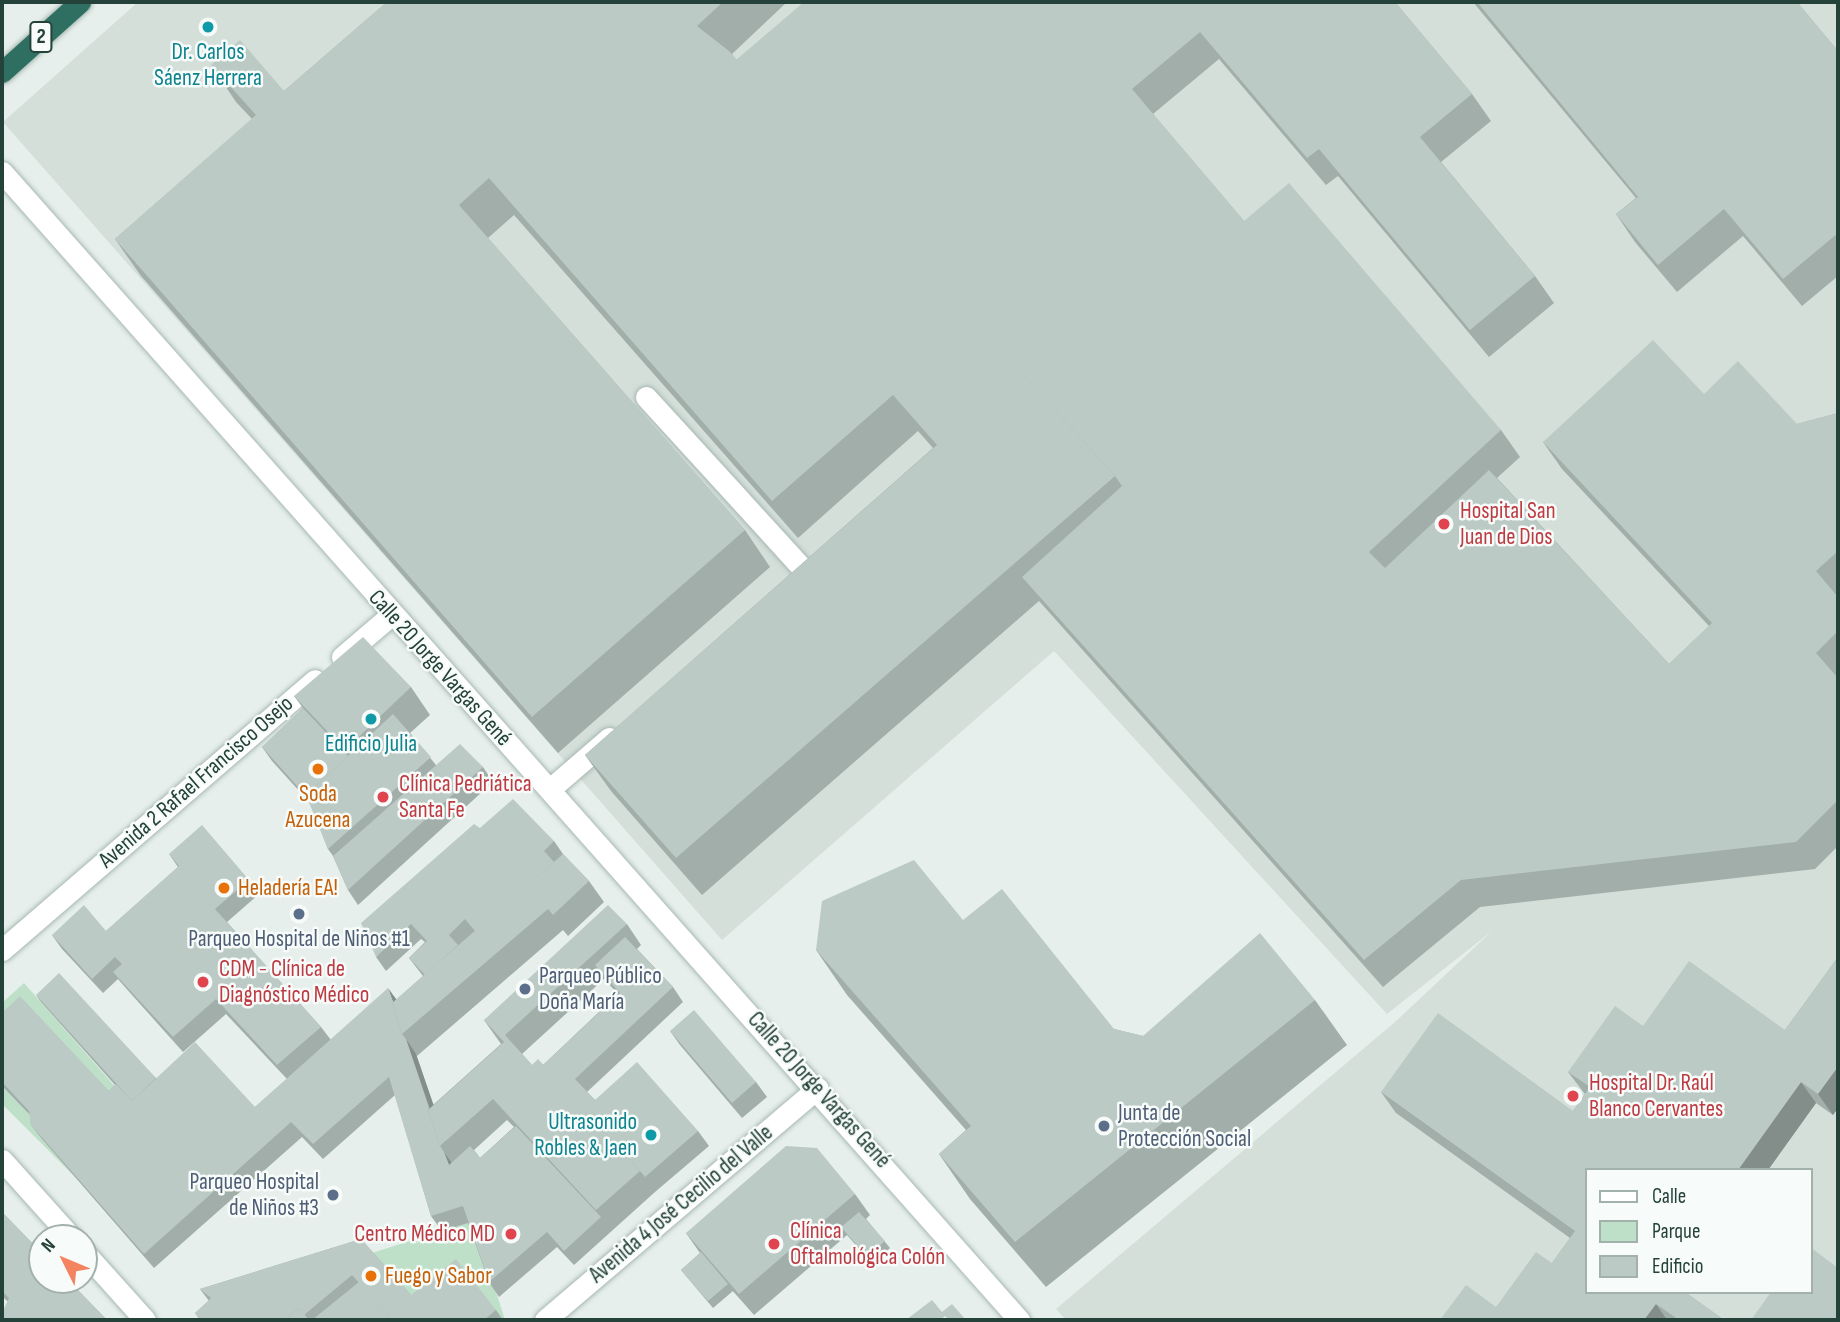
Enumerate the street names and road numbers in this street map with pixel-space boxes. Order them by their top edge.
road number: 2 [29,20,53,54]
street label: Calle 20 Jorge Vargas Gené [363,584,517,752]
street label: Avenida 2 Rafael Francisco Osejo [93,690,299,874]
street label: Calle 20 Jorge Vargas Gené [742,1006,896,1174]
street label: Avenida 4 José Cecilio del Valle [583,1119,779,1289]

